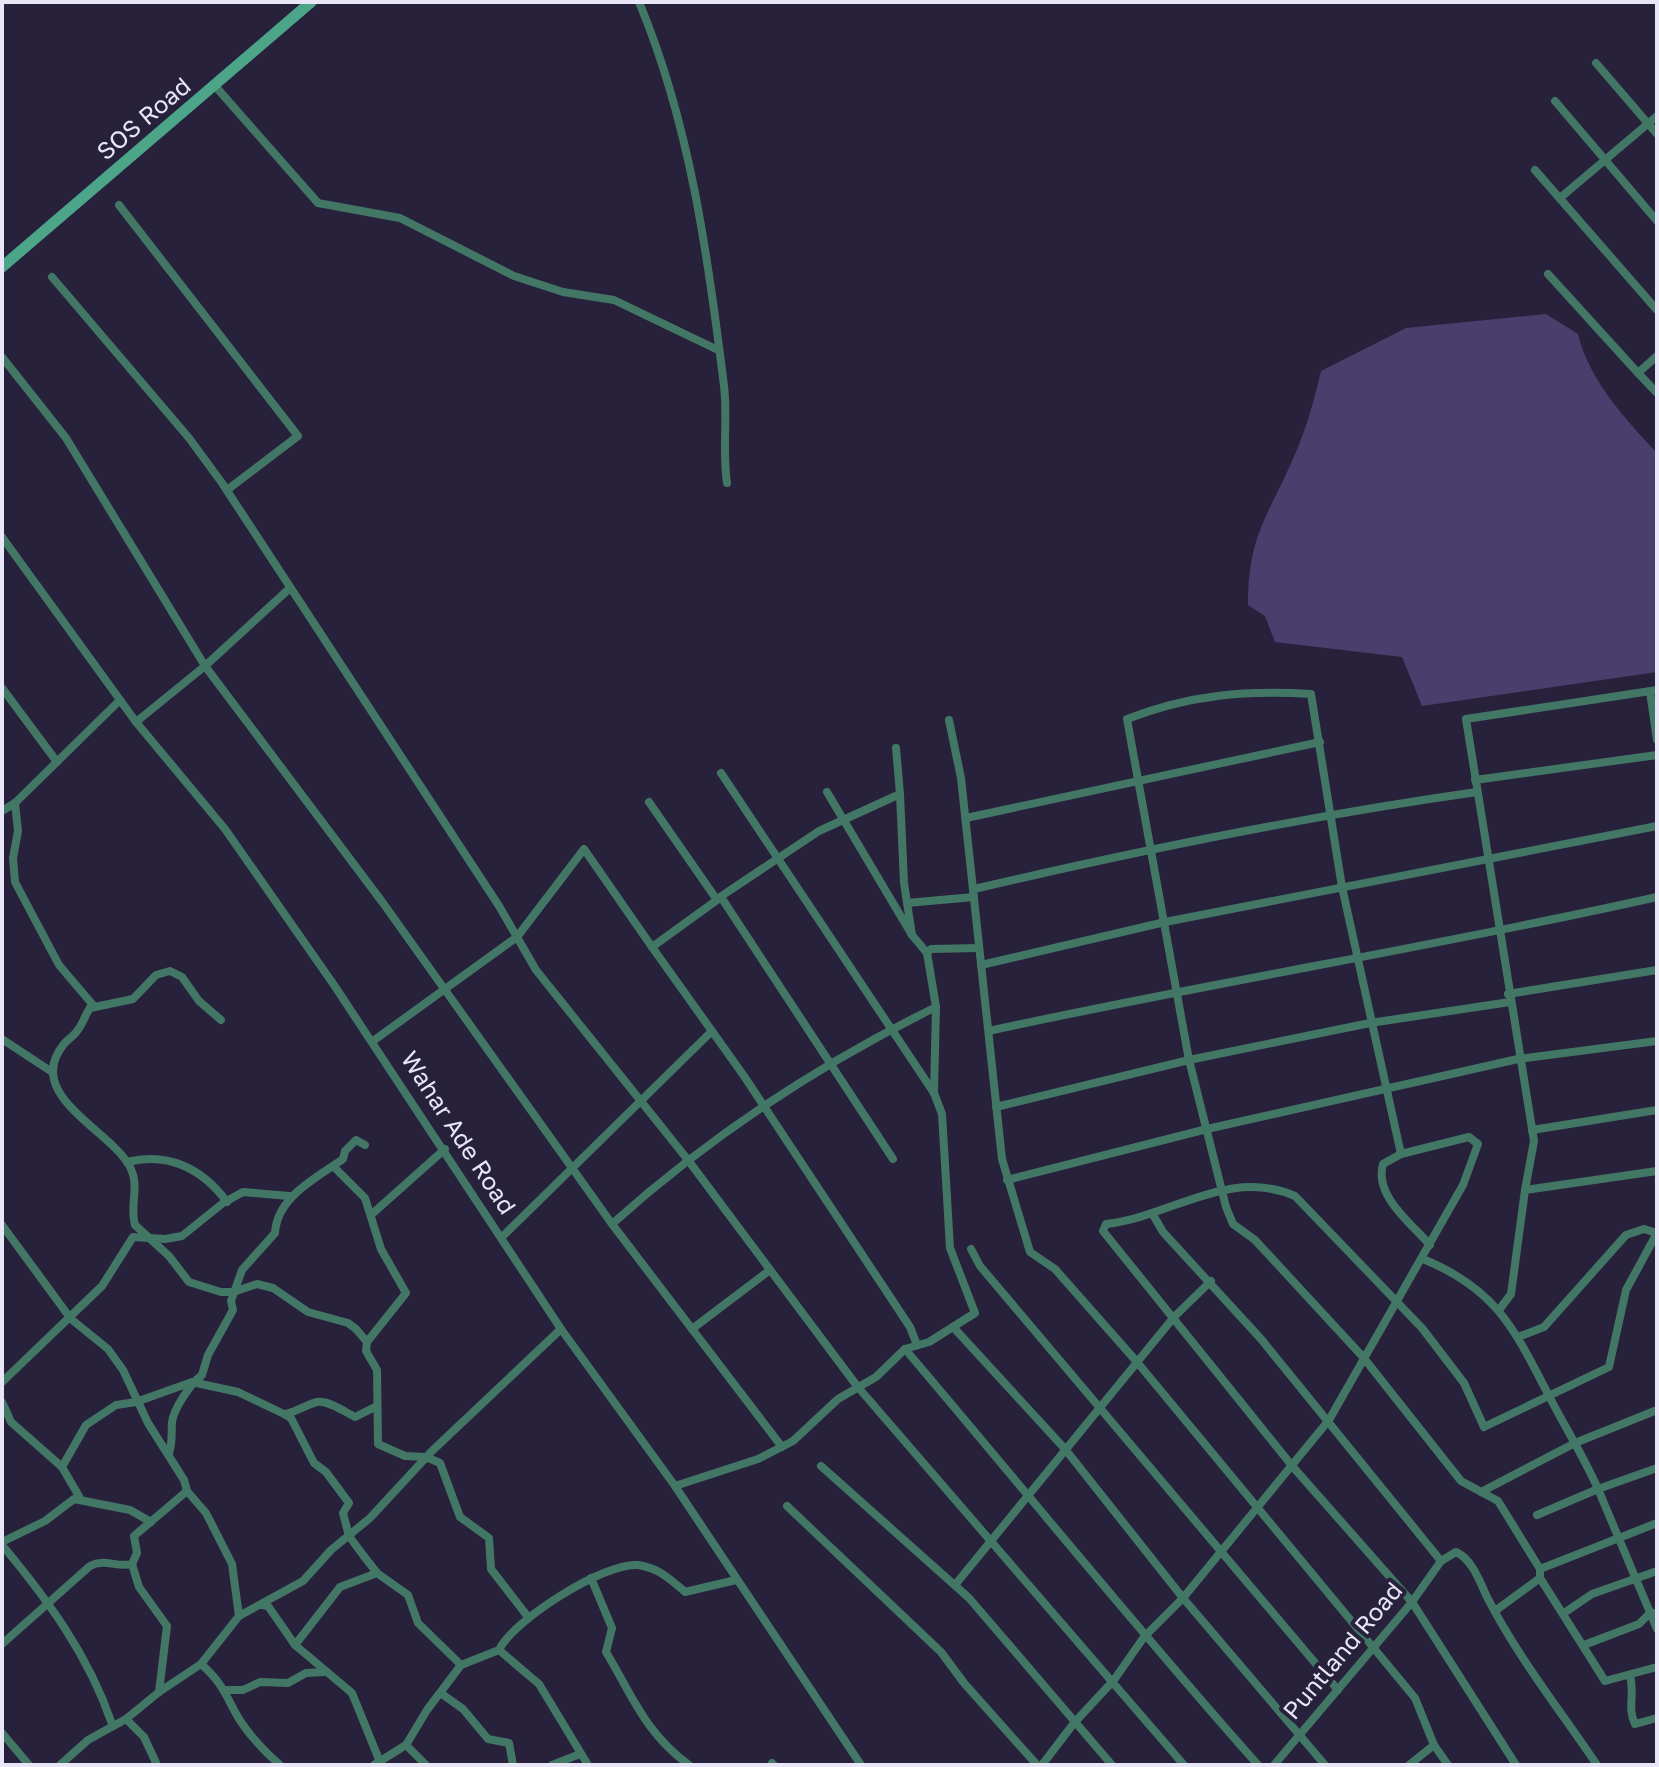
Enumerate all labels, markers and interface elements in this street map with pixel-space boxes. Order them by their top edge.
street label: SOS Road [90,70,196,165]
street label: Wahar Ade Road [396,1045,523,1219]
street label: Puntland Road [1276,1576,1408,1724]

